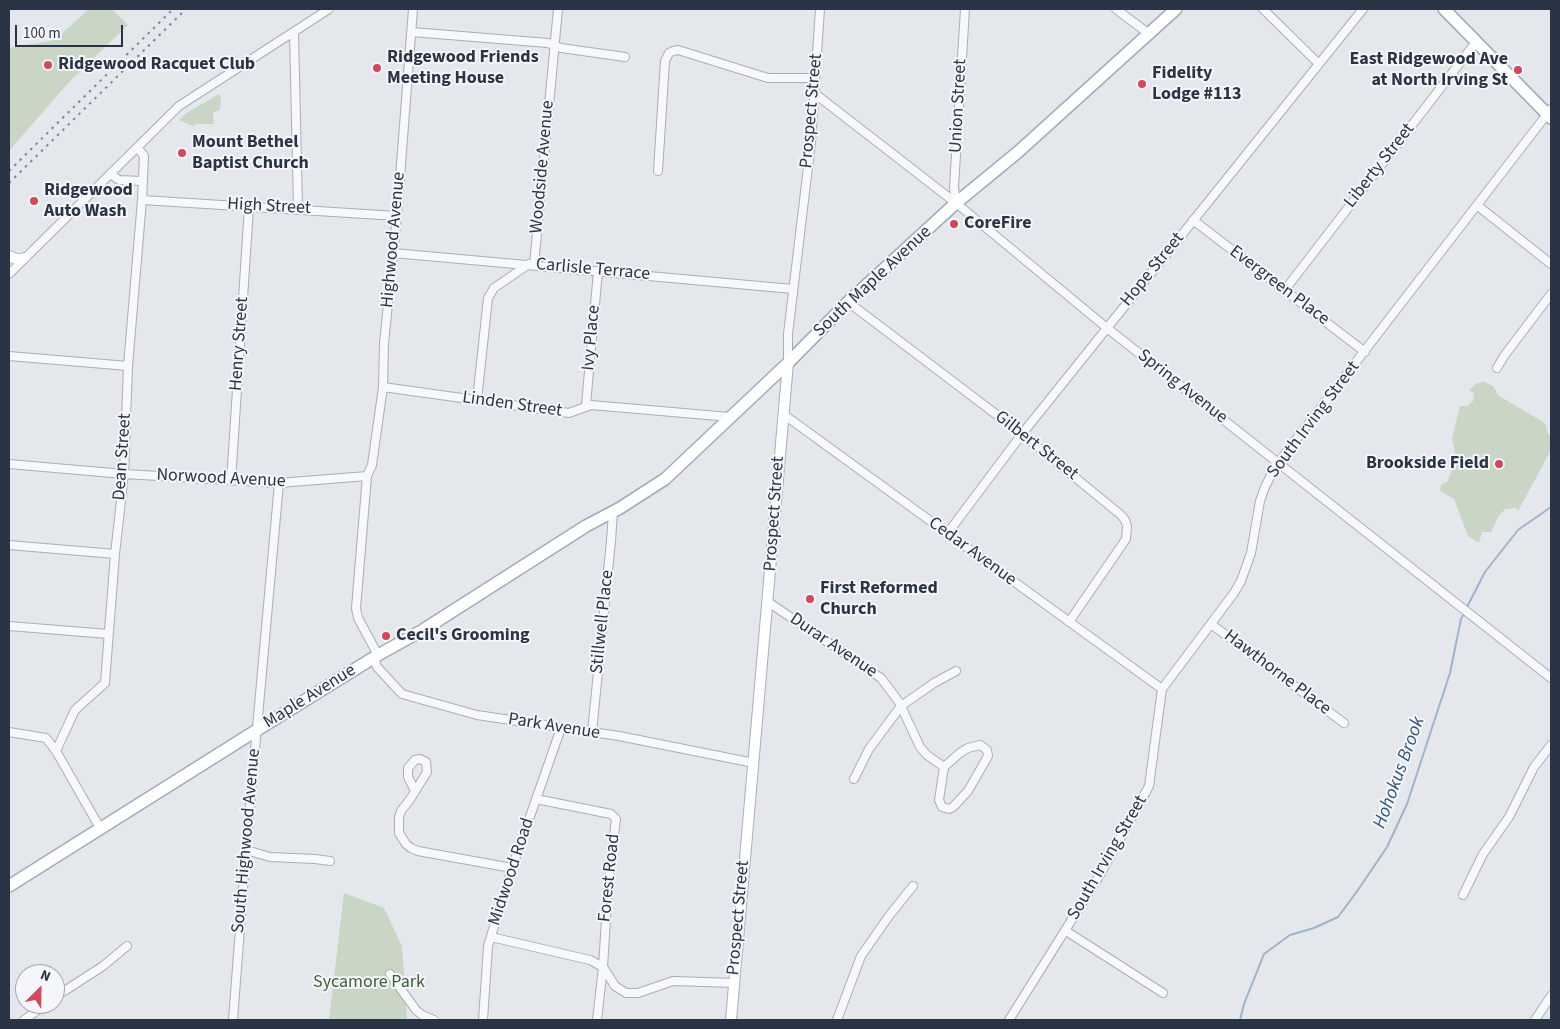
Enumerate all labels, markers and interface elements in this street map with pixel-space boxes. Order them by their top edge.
scale bar [18,15,125,47]
text: 100 m [23,23,61,44]
place label: Ridgewood Friends Meeting House [387,47,539,90]
place label: East Ridgewood Ave at North Irving St [1349,49,1508,92]
street label: Prospect Street [796,53,828,169]
place label: Ridgewood Racquet Club [58,54,255,76]
street label: Union Street [946,58,972,154]
marker: Ridgewood Racquet Club [42,59,54,71]
marker: Ridgewood Friends Meeting House [371,62,383,74]
place label: Fidelity Lodge #113 [1152,63,1242,106]
marker: East Ridgewood Ave at North Irving St [1512,64,1524,76]
marker: Fidelity Lodge #113 [1136,78,1148,90]
street label: Woodside Avenue [526,100,560,234]
street label: Liberty Street [1340,119,1420,213]
place label: Mount Bethel Baptist Church [192,132,309,174]
marker: Mount Bethel Baptist Church [176,147,188,159]
street label: Highwood Avenue [377,171,411,309]
place label: Ridgewood Auto Wash [44,180,133,222]
street label: High Street [227,194,311,220]
marker: Ridgewood Auto Wash [28,195,40,207]
place label: CoreFire [964,213,1031,235]
marker: CoreFire [948,218,960,230]
street label: South Maple Avenue [810,222,936,342]
street label: Hope Street [1117,229,1189,311]
street label: Evergreen Place [1225,241,1333,331]
street label: Carlisle Terrace [535,254,651,286]
street label: Henry Street [226,296,254,392]
street label: Ivy Place [578,304,606,372]
street label: Spring Avenue [1133,345,1231,429]
street label: South Irving Street [1263,357,1365,483]
street label: Linden Street [461,387,563,423]
street label: Gilbert Street [990,407,1082,485]
street label: Dean Street [109,413,137,501]
place label: Brookside Field [1366,453,1489,475]
street label: Prospect Street [760,456,790,572]
marker: Brookside Field [1493,458,1505,470]
street label: Norwood Avenue [156,465,286,493]
street label: Cedar Avenue [924,513,1020,591]
street label: Stillwell Place [587,569,619,675]
place label: First Reformed Church [820,578,938,620]
marker: First Reformed Church [804,593,816,605]
street label: Durar Avenue [785,609,881,683]
place label: Cecil's Grooming [396,625,530,647]
street label: Hawthorne Place [1219,626,1335,720]
marker: Cecil's Grooming [380,630,392,642]
street label: Maple Avenue [260,660,360,734]
street label: Park Avenue [507,709,601,745]
water label: Hohokus Brook [1369,714,1431,832]
street label: South Highwood Avenue [228,748,266,934]
street label: South Irving Street [1064,792,1152,924]
street label: Midwood Road [484,815,540,929]
street label: Forest Road [595,833,625,923]
street label: Prospect Street [723,860,755,976]
north arrow [15,964,65,1014]
text: N [37,965,54,987]
park label: Sycamore Park [313,972,425,994]

